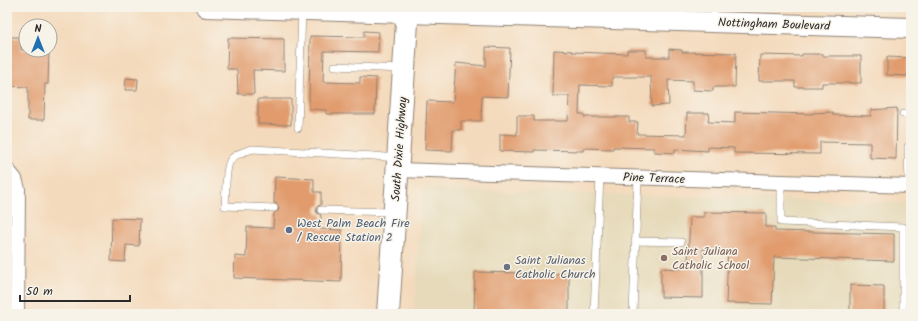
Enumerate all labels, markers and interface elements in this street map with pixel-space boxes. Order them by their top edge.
street label: Nottingham Boulevard [718,13,831,36]
north arrow [18,18,58,58]
text: N [35,20,42,38]
street label: South Dixie Highway [386,96,413,202]
street label: Pine Terrace [623,168,686,189]
place label: West Palm Beach Fire / Rescue Station 2 [297,214,410,247]
marker: West Palm Beach Fire / Rescue Station 2 [284,225,294,235]
place label: Saint Juliana Catholic School [672,242,749,275]
place label: Saint Julianas Catholic Church [515,251,595,284]
marker: Saint Juliana Catholic School [659,253,669,263]
marker: Saint Julianas Catholic Church [502,262,512,272]
scale bar [20,277,130,303]
text: 50 m [26,282,53,301]

